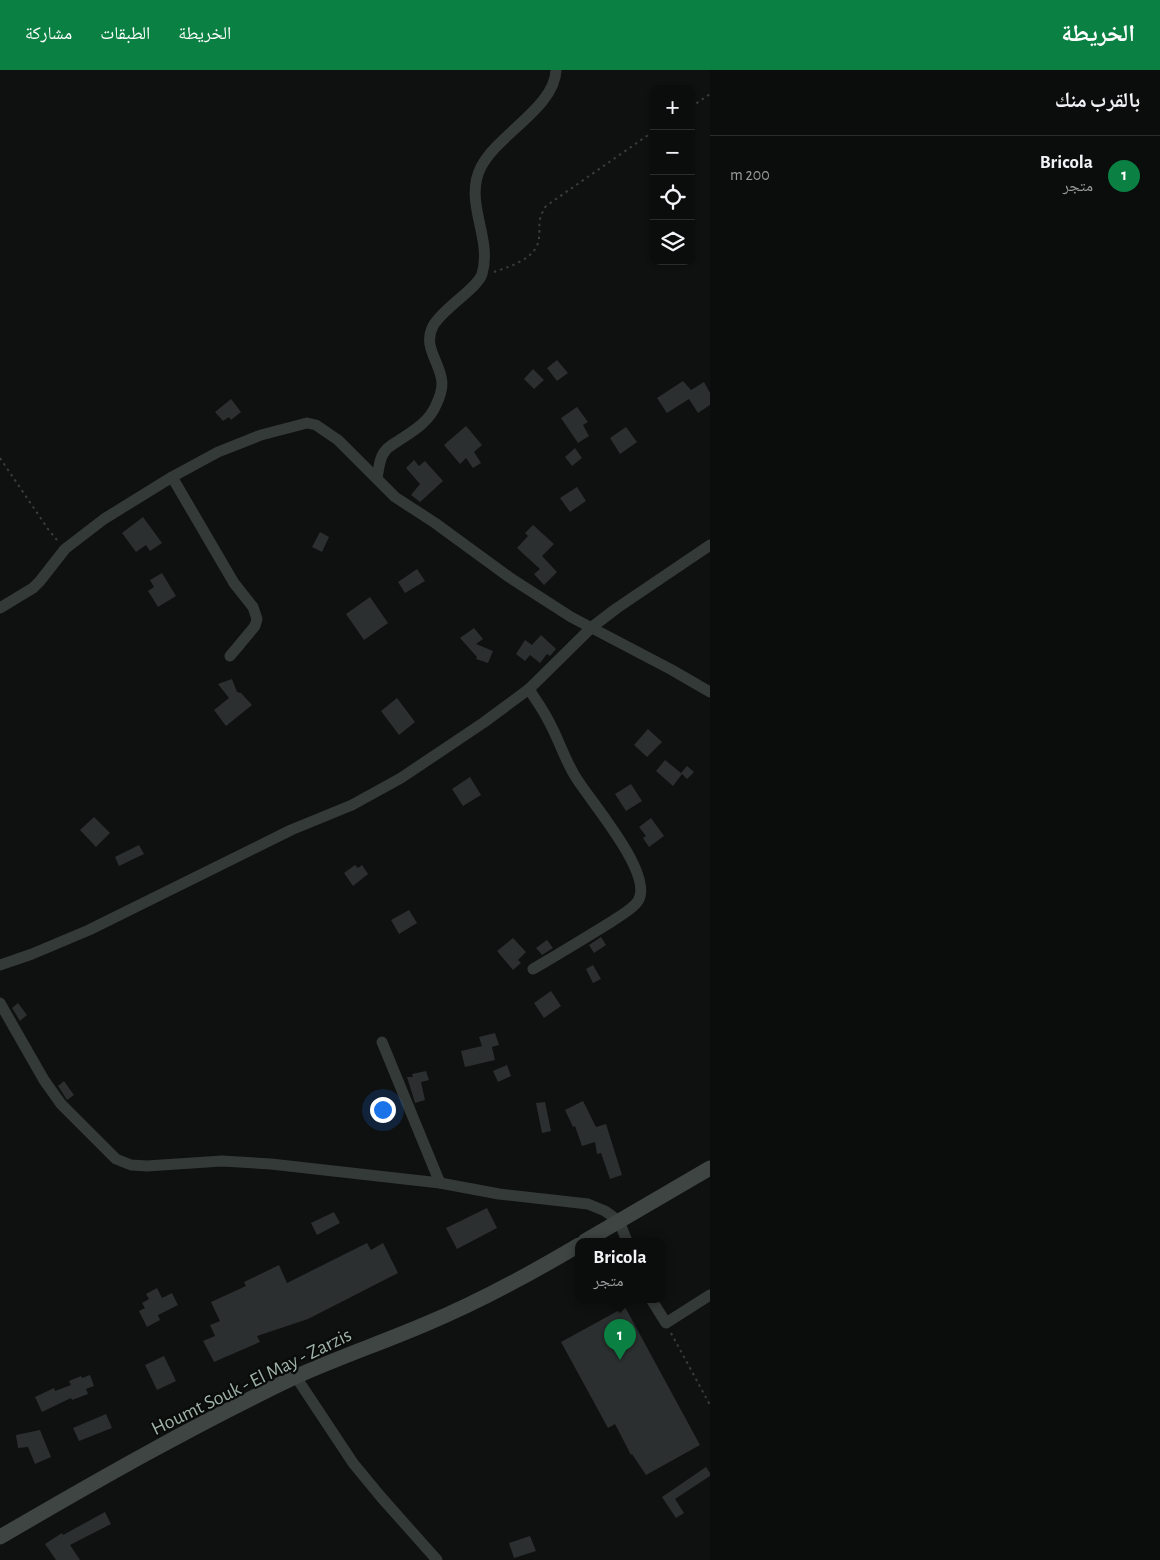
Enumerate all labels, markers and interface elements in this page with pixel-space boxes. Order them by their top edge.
text: الخريطة [1061,22,1135,46]
text: مشاركة [25,25,72,43]
text: الطبقات [100,25,150,43]
text: الخريطة [178,25,231,43]
map controls [650,85,695,265]
button: + [650,85,695,130]
text: بالقرب منك [1055,90,1140,111]
button: − [650,130,695,175]
text: Bricola [1040,153,1093,172]
text: 200 m [730,167,770,183]
text: 1 [1121,167,1127,183]
button: locate [650,175,695,220]
text: متجر [1063,178,1093,194]
button: layers [650,220,695,265]
your location [370,1097,396,1123]
popup [575,1238,665,1303]
text: Bricola [593,1248,647,1267]
text: متجر [593,1273,624,1289]
pin: 1 [604,1319,636,1360]
street label: Houmt Souk - El May - Zarzis [148,1325,355,1439]

